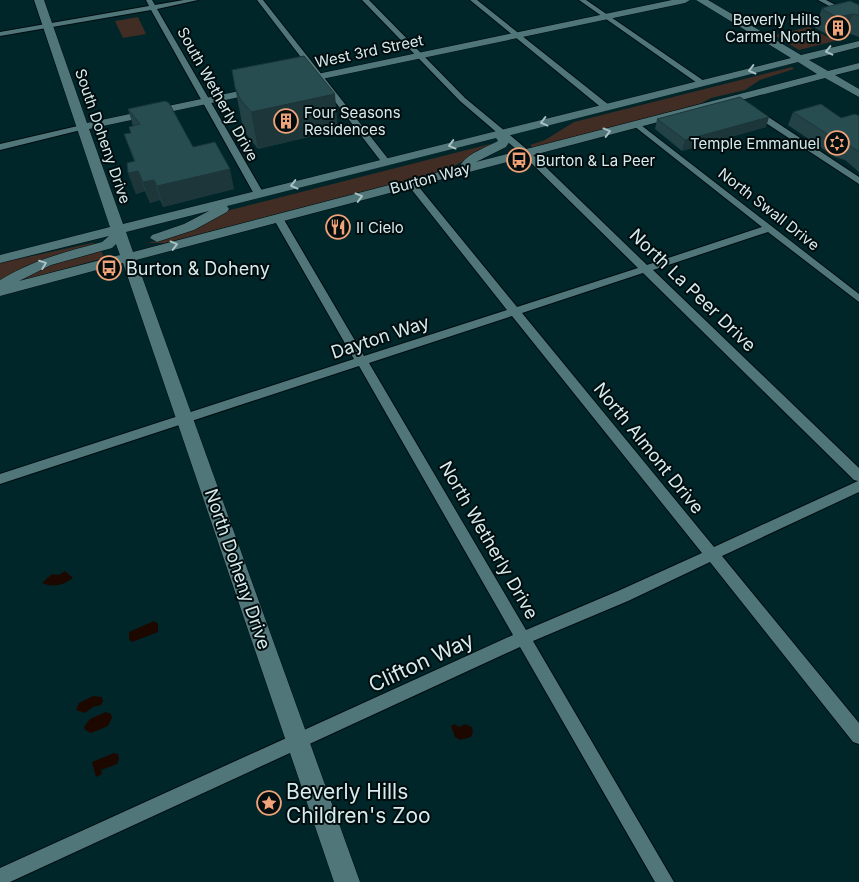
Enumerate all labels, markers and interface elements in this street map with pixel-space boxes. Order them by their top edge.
place label: Beverly Hills Carmel North [725,10,820,46]
building icon: Beverly Hills Carmel North [825,15,851,41]
street label: South Wetherly Drive [173,24,263,164]
street label: West 3rd Street [313,30,425,72]
one-way arrow [825,45,834,56]
one-way arrow [748,64,757,75]
street label: South Doheny Drive [71,66,135,206]
place label: Four Seasons Residences [304,103,401,139]
building icon: Four Seasons Residences [273,108,299,134]
one-way arrow [539,116,548,127]
one-way arrow [603,127,611,137]
synagogue icon: Temple Emmanuel [824,130,850,156]
place label: Temple Emmanuel [690,134,820,153]
one-way arrow [447,139,456,150]
bus stop icon: Burton & La Peer [506,147,532,173]
place label: Burton & La Peer [536,151,655,170]
street label: Burton Way [388,158,473,198]
street label: North Swall Drive [715,164,823,254]
one-way arrow [290,179,299,190]
one-way arrow [355,192,364,203]
restaurant icon: Il Cielo [325,214,351,240]
place label: Il Cielo [356,218,404,237]
street label: North La Peer Drive [626,224,760,356]
one-way arrow [169,241,178,251]
bus stop icon: Burton & Doheny [96,255,122,281]
place label: Burton & Doheny [126,258,270,279]
one-way arrow [38,259,47,270]
street label: Dayton Way [328,311,432,363]
street label: North Almont Drive [590,378,708,518]
street label: North Wetherly Drive [435,457,543,623]
street label: North Doheny Drive [201,486,275,652]
street label: Clifton Way [364,627,478,697]
place label: Beverly Hills Children's Zoo [286,779,431,828]
place icon: Beverly Hills Children's Zoo [256,790,282,816]

